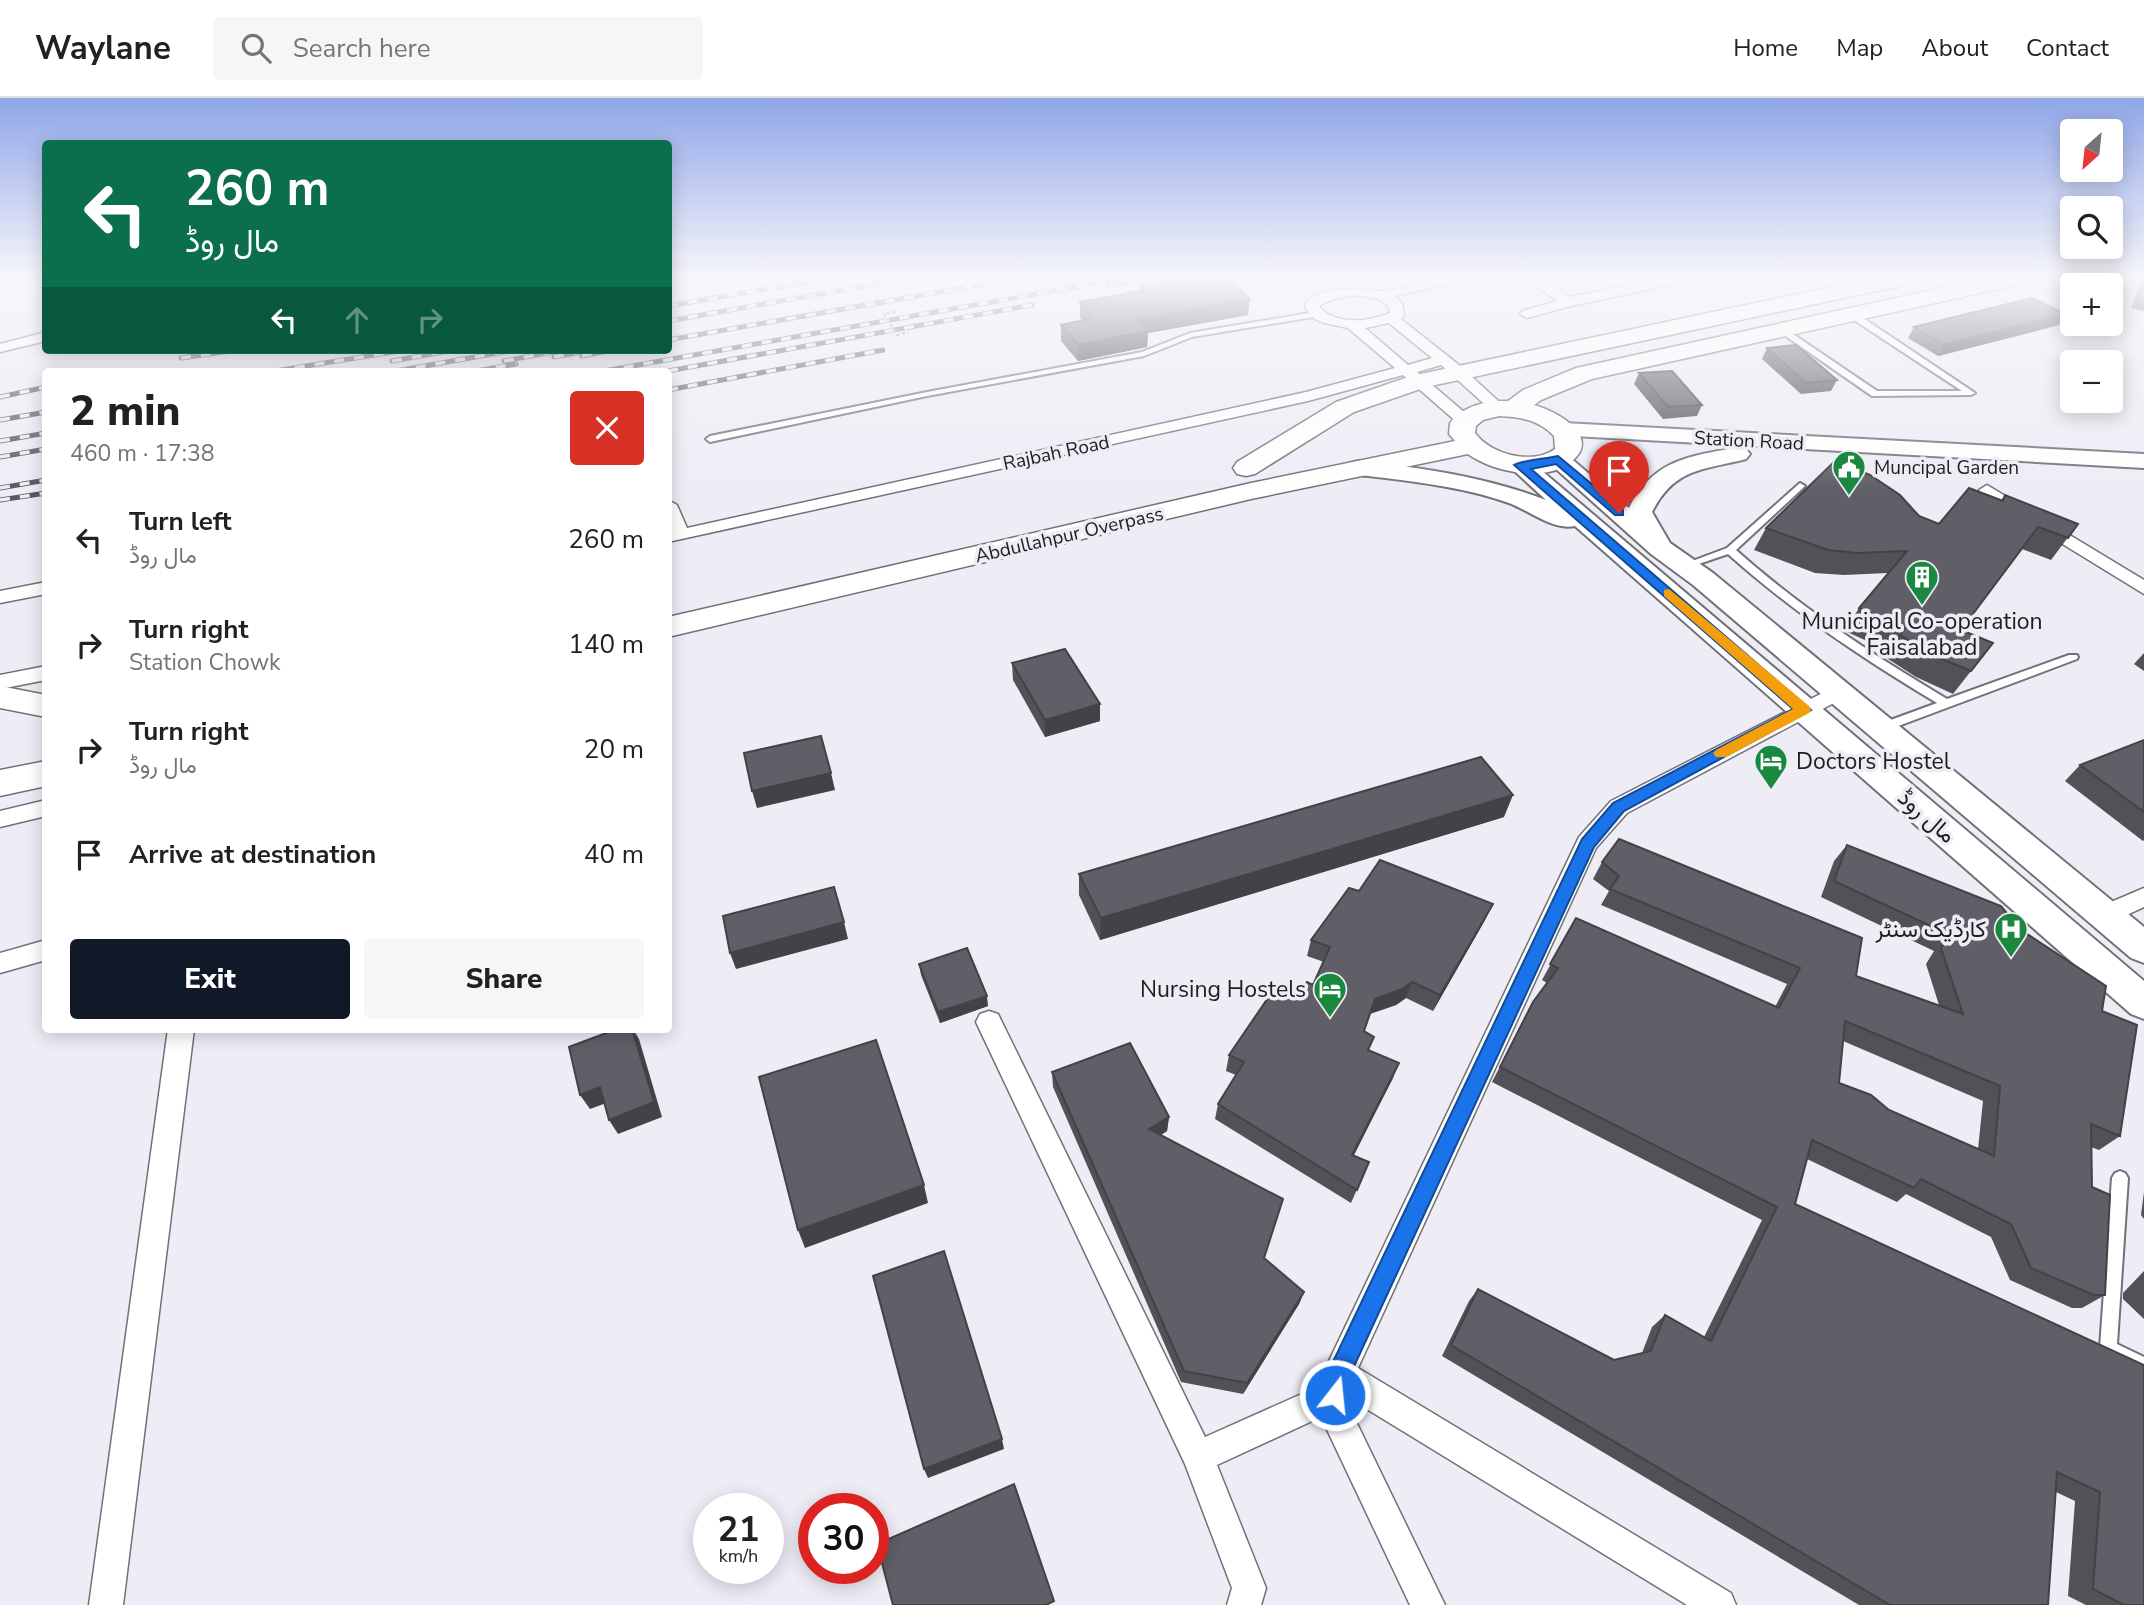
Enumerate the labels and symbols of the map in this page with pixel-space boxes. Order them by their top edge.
north arrow [2060,119,2123,182]
street label: Station Road [1693,425,1804,457]
street label: Rajbah Road [1001,429,1112,477]
pin [1589,441,1649,513]
public building icon: Muncipal Garden [1830,448,1868,497]
place label: Muncipal Garden [1874,455,2019,481]
street label: Abdullahpur Overpass [972,501,1166,569]
building icon: Municipal Co-operation Faisalabad [1903,558,1941,607]
place label: Municipal Co-operation Faisalabad [1801,606,2043,663]
hotel icon: Doctors Hostel [1752,742,1790,791]
place label: Doctors Hostel [1796,746,1951,777]
street label: مال روڈ [1891,782,1962,850]
hospital icon: کارڈیک سنٹر [1992,910,2030,959]
place label: کارڈیک سنٹر [1874,914,1986,945]
hotel icon: Nursing Hostels [1311,970,1349,1019]
place label: Nursing Hostels [1140,974,1306,1005]
position arrow [1298,1358,1372,1432]
speed limit sign: 30 [798,1493,889,1584]

